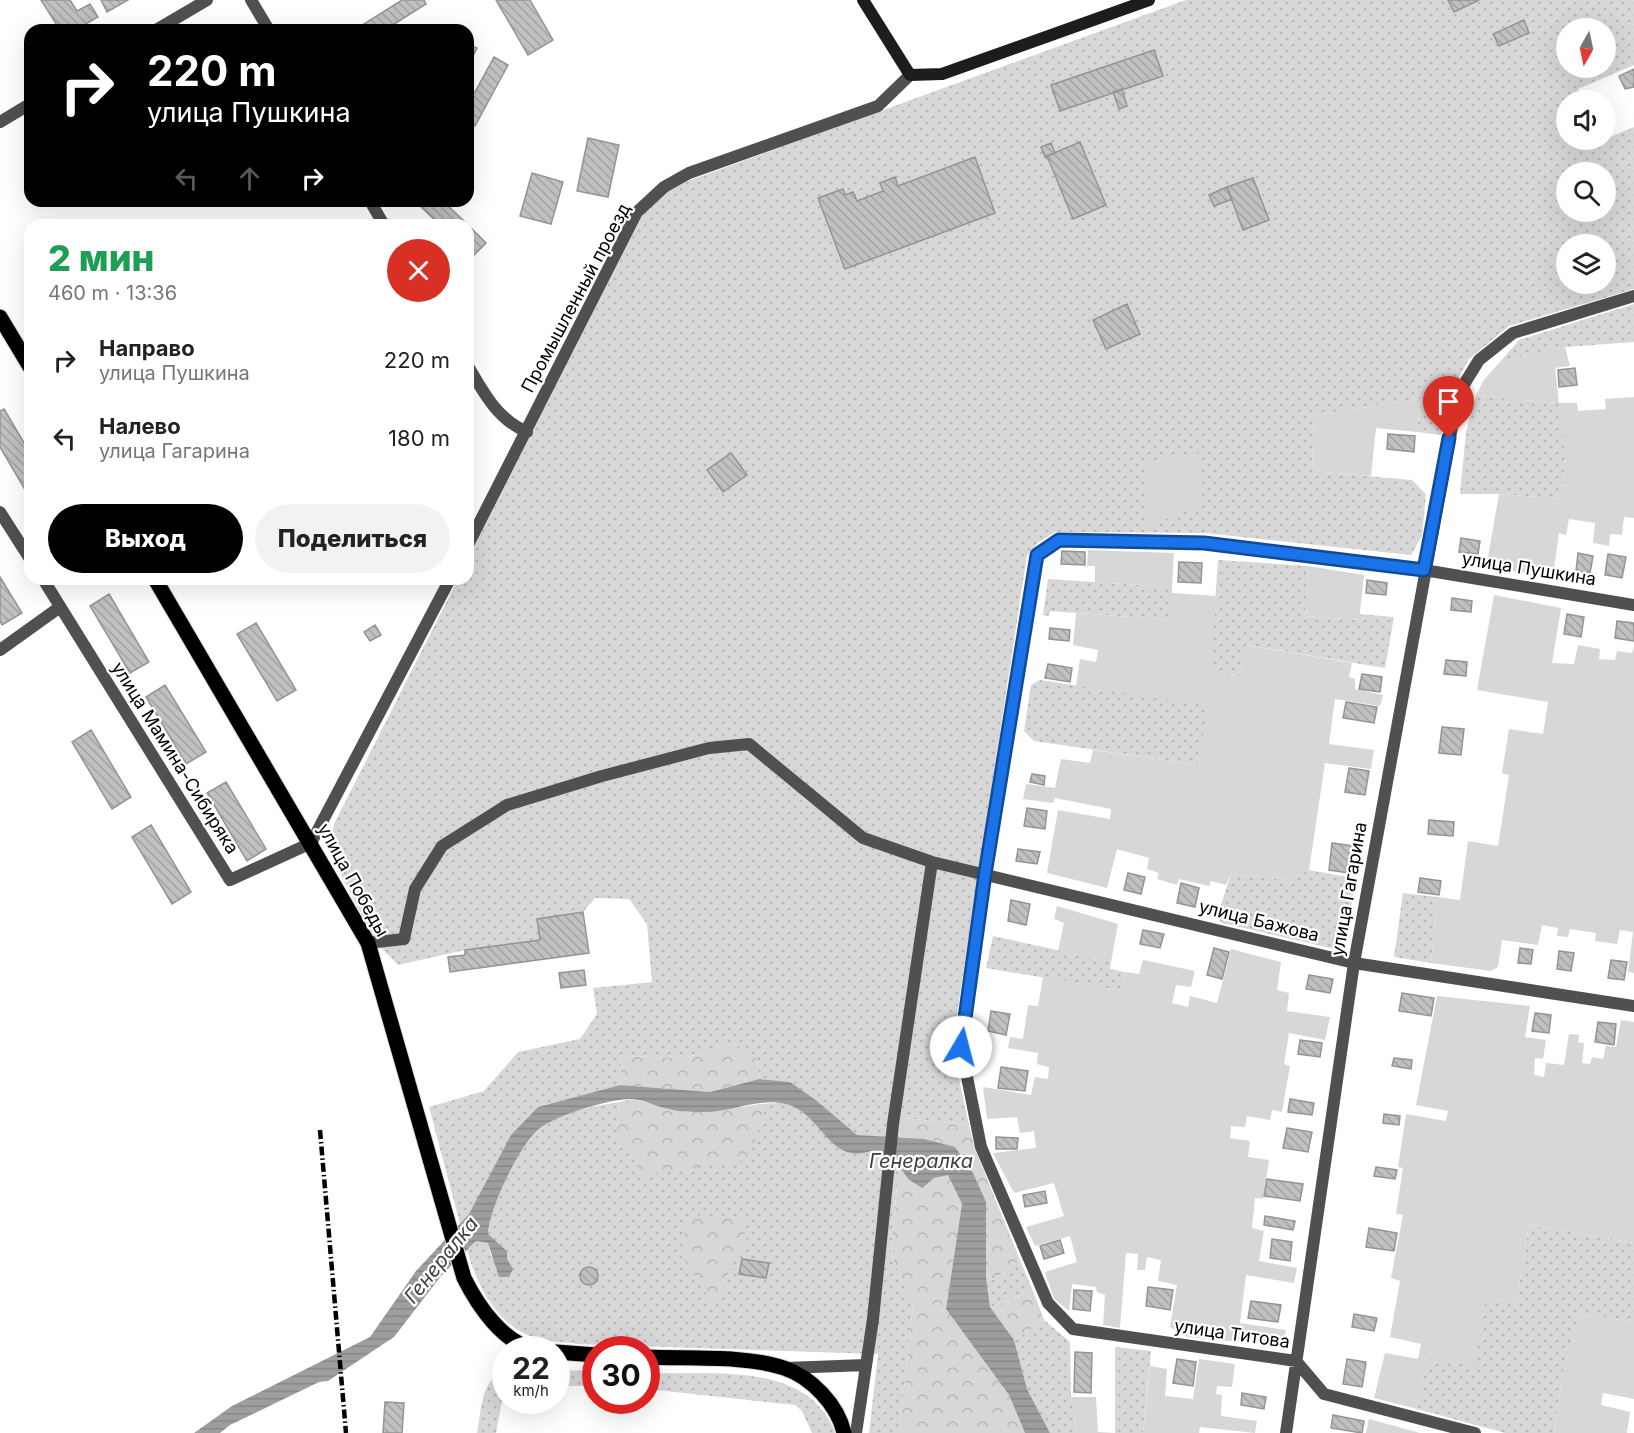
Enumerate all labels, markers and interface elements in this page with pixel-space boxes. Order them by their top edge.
north arrow [1556,18,1616,78]
map controls [1556,18,1616,294]
text: 220 m [147,45,277,96]
icon: right [48,48,126,126]
button: sound [1556,90,1616,150]
text: улица Пушкина [147,96,351,129]
icon: left [170,162,203,195]
icon: ahead [233,162,266,195]
icon: right [296,162,329,195]
button: search [1556,162,1616,222]
street label: Промышленный проезд [517,200,634,396]
button: layers [1556,234,1616,294]
text: 2 мин [48,236,154,280]
button: close [387,239,450,302]
text: 460 m · 13:36 [48,281,177,305]
text: Направо [99,335,195,361]
icon: right [48,344,81,377]
text: 220 m [384,347,450,373]
text: улица Пушкина [99,361,250,385]
pin [1423,376,1474,438]
icon: arrive [1432,385,1465,418]
text: Налево [99,413,181,439]
icon: left [48,422,81,455]
text: 180 m [388,425,450,451]
text: улица Гагарина [99,439,250,463]
button: Выход [48,504,243,573]
button: Поделиться [255,504,450,573]
street label: улица Пушкина [1460,548,1598,589]
street label: улица Мамина-Сибиряка [108,658,243,857]
street label: улица Победы [314,820,393,940]
street label: улица Гагарина [1326,820,1371,958]
street label: улица Бажова [1197,895,1321,946]
position arrow [929,1015,993,1079]
water label: Генералка [869,1149,973,1173]
water label: Генералка [399,1212,483,1308]
street label: улица Титова [1173,1315,1291,1352]
speed limit sign: 30 [582,1336,660,1414]
text: 22 [512,1350,550,1386]
text: km/h [513,1381,549,1400]

